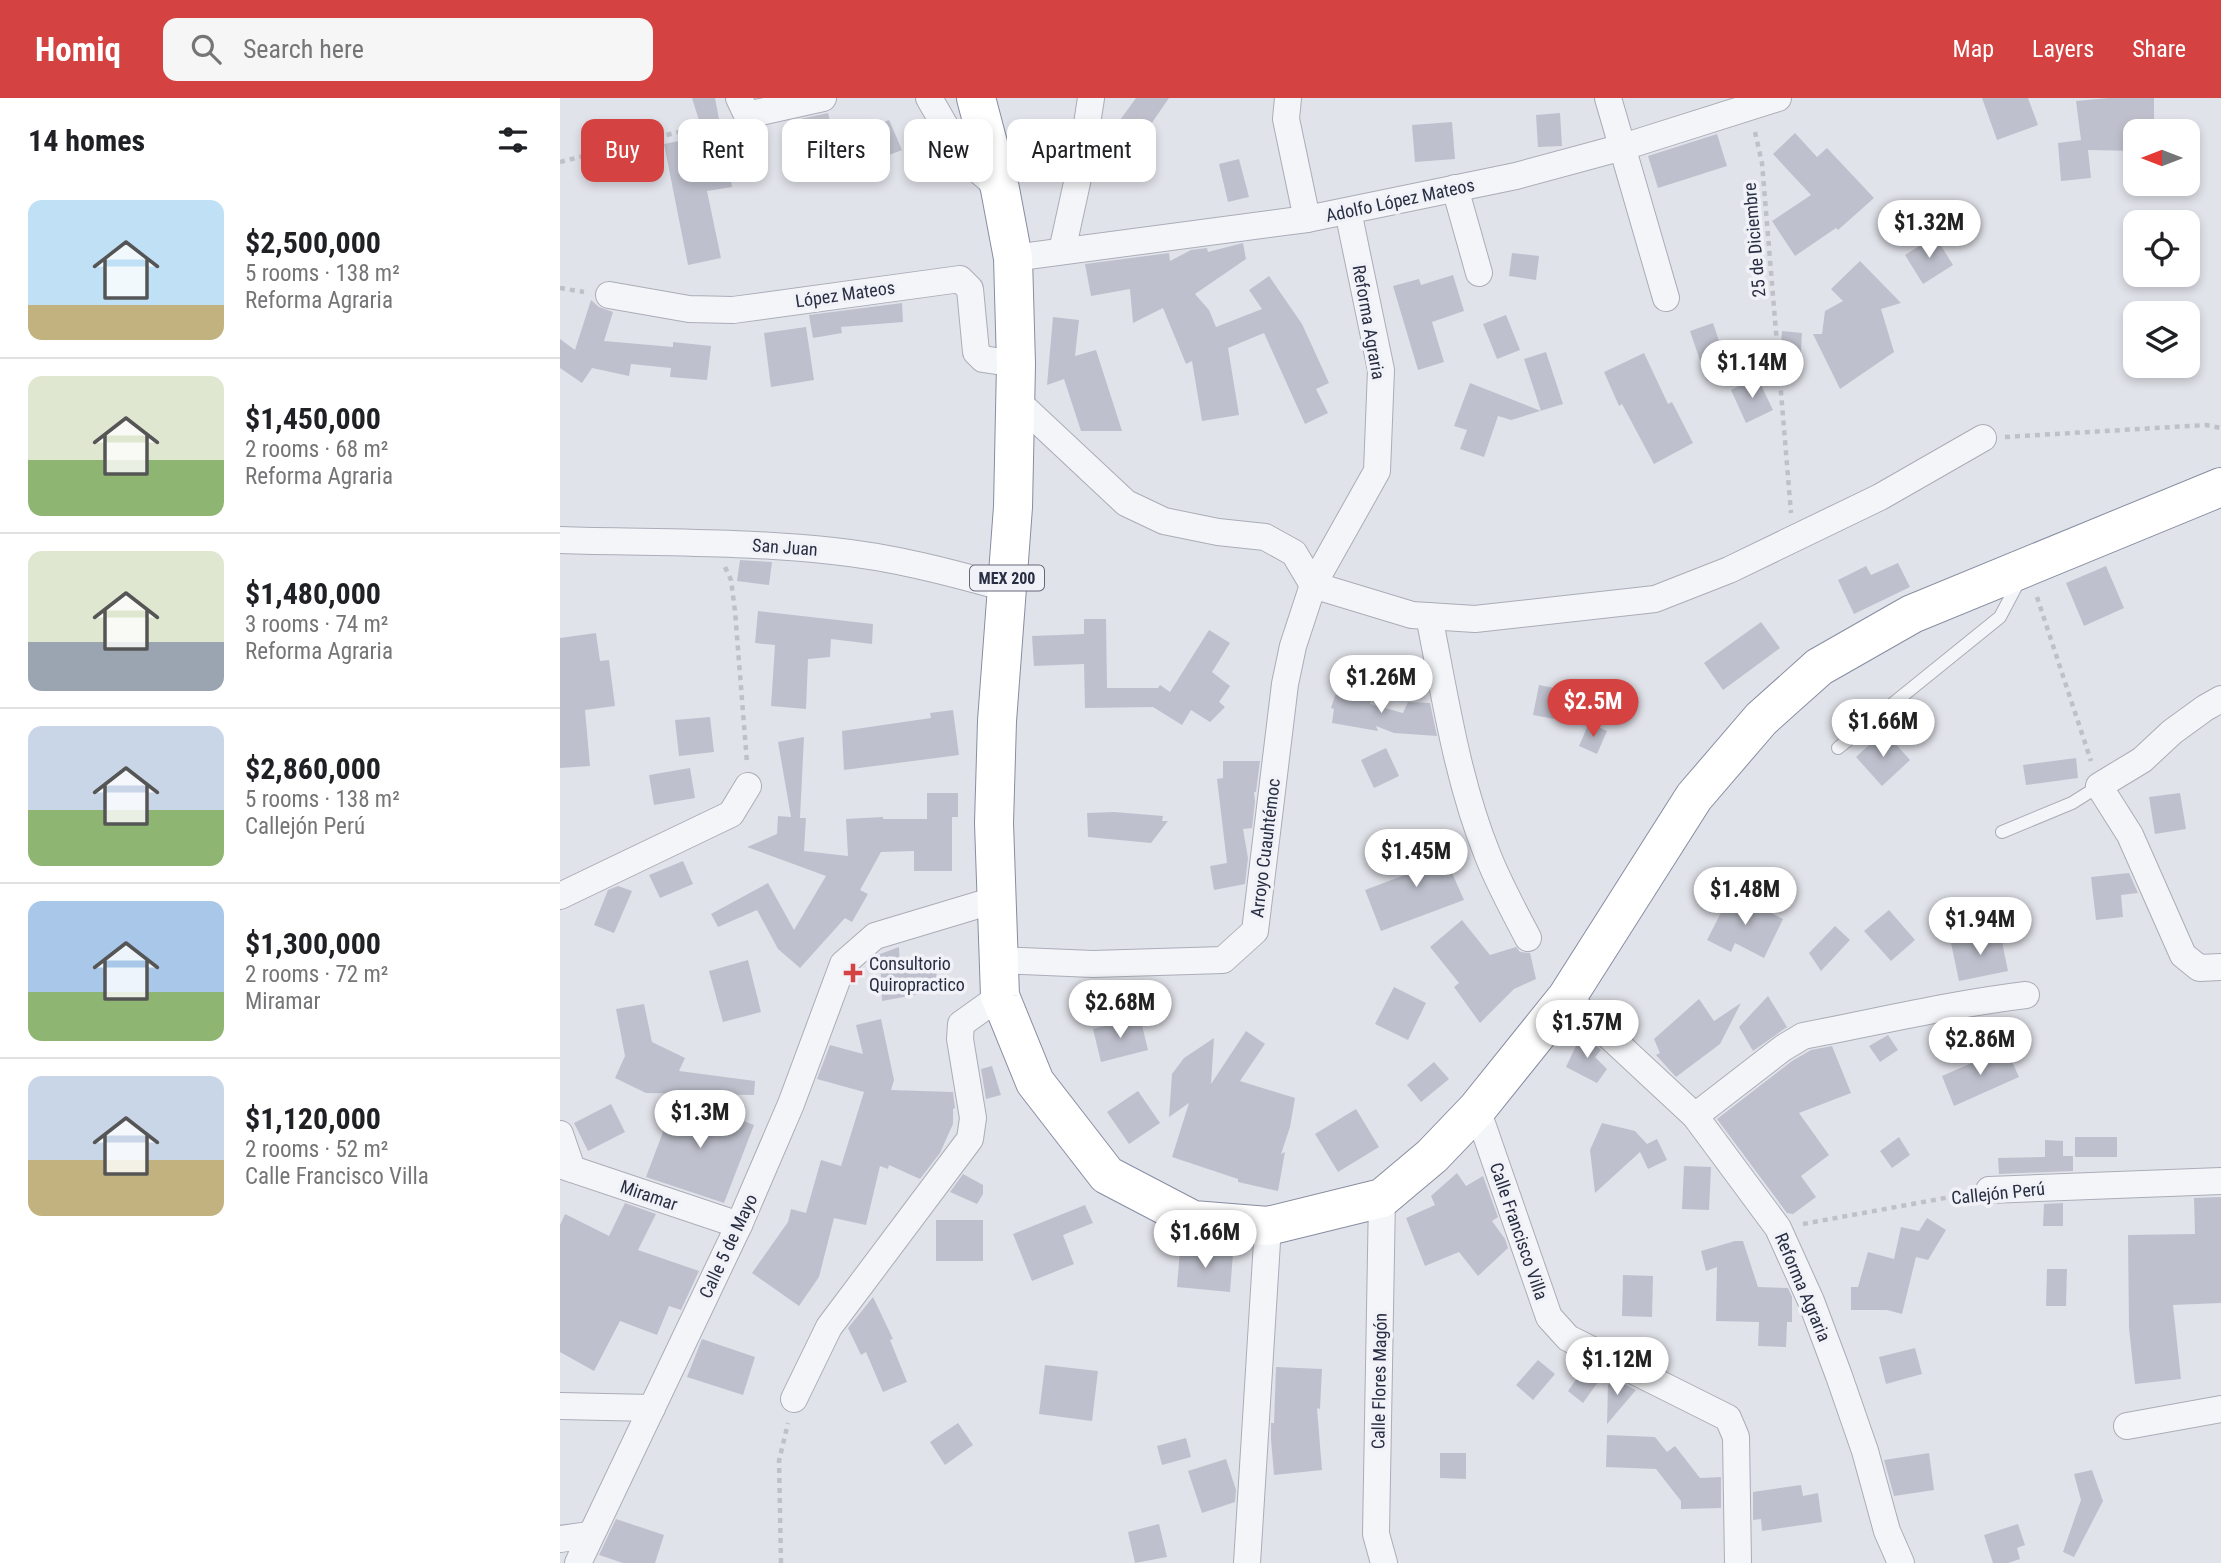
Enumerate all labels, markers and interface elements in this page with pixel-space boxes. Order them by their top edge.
search box [163,18,653,81]
text: Homiq [35,30,121,69]
icon: search [187,30,225,68]
text: Search here [243,34,364,64]
text: Map [1953,35,1994,63]
text: Layers [2032,35,2094,63]
text: Share [2132,35,2186,63]
chip: Buy [581,119,664,182]
chip: Rent [678,119,768,182]
chip: Filters [782,119,890,182]
chip: New [904,119,993,182]
chip: Apartment [1007,119,1156,182]
north arrow [2123,119,2200,196]
map controls [2123,119,2200,378]
icon: filters [494,121,532,159]
text: 14 homes [28,123,145,158]
street label: Adolfo López Mateos [1324,174,1476,226]
street label: 25 de Diciembre [1739,182,1769,298]
pin: $1.32M [1872,200,1986,260]
text: $1.32M [1894,209,1964,236]
button: locate [2123,210,2200,287]
text: $2,500,000 [245,225,381,260]
icon: home [84,228,168,312]
text: 5 rooms · 138 m² [245,260,400,287]
street label: Reforma Agraria [1349,263,1389,381]
street label: López Mateos [794,277,896,311]
text: Reforma Agraria [245,287,393,314]
button: layers [2123,301,2200,378]
pin: $1.14M [1695,341,1809,400]
text: $1.14M [1717,349,1787,376]
text: $1,450,000 [245,401,381,436]
icon: home [84,404,168,488]
text: 2 rooms · 68 m² [245,436,388,463]
text: Reforma Agraria [245,463,393,490]
street label: San Juan [752,534,818,560]
road number: MEX 200 [970,565,1044,590]
text: $1,480,000 [245,576,381,611]
icon: home [84,579,168,663]
text: 3 rooms · 74 m² [245,611,388,638]
text: Reforma Agraria [245,638,393,665]
pin: $1.26M [1324,656,1438,715]
text: $1.26M [1346,664,1416,691]
pin: $2.5M [1544,680,1642,739]
text: $2.5M [1564,688,1623,715]
pin: $1.66M [1826,700,1940,759]
text: $1.66M [1848,708,1918,735]
text: $2,860,000 [245,751,381,786]
icon: home [84,754,168,838]
street label: Arroyo Cuauhtémoc [1246,777,1284,919]
text: 5 rooms · 138 m² [245,786,400,813]
text: Callejón Perú [245,813,365,840]
pin: $1.45M [1359,830,1473,889]
text: $1.45M [1381,838,1451,865]
pin: $1.48M [1688,868,1802,927]
text: $1.48M [1710,876,1780,903]
pin: $1.94M [1923,898,2037,957]
text: $1.94M [1945,906,2015,933]
text: $1,300,000 [245,926,381,961]
icon: home [84,929,168,1013]
place label: Consultorio Quiropractico [869,953,965,995]
text: 2 rooms · 72 m² [245,961,388,988]
marker: Consultorio Quiropractico [843,963,863,983]
pin: $2.68M [1063,981,1177,1040]
text: Miramar [245,988,321,1015]
text: $2.68M [1085,989,1155,1016]
pin: $1.57M [1530,1000,1644,1060]
text: $1.57M [1552,1009,1622,1036]
pin: $2.86M [1923,1018,2037,1077]
text: $2.86M [1945,1026,2015,1053]
pin: $1.3M [651,1090,749,1150]
text: $1.3M [671,1099,730,1126]
text: $1,120,000 [245,1101,381,1136]
icon: home [84,1104,168,1188]
text: 2 rooms · 52 m² [245,1136,388,1163]
street label: Calle Francisco Villa [1486,1160,1552,1302]
text: Calle Francisco Villa [245,1163,429,1190]
street label: Miramar [618,1175,681,1215]
street label: Callejón Perú [1950,1178,2046,1208]
street label: Calle 5 de Mayo [695,1191,761,1301]
pin: $1.66M [1148,1210,1262,1270]
text: $1.66M [1170,1219,1240,1246]
street label: Reforma Agraria [1771,1230,1835,1344]
street label: Calle Flores Magón [1367,1313,1391,1449]
pin: $1.12M [1560,1338,1674,1397]
text: $1.12M [1582,1346,1652,1373]

